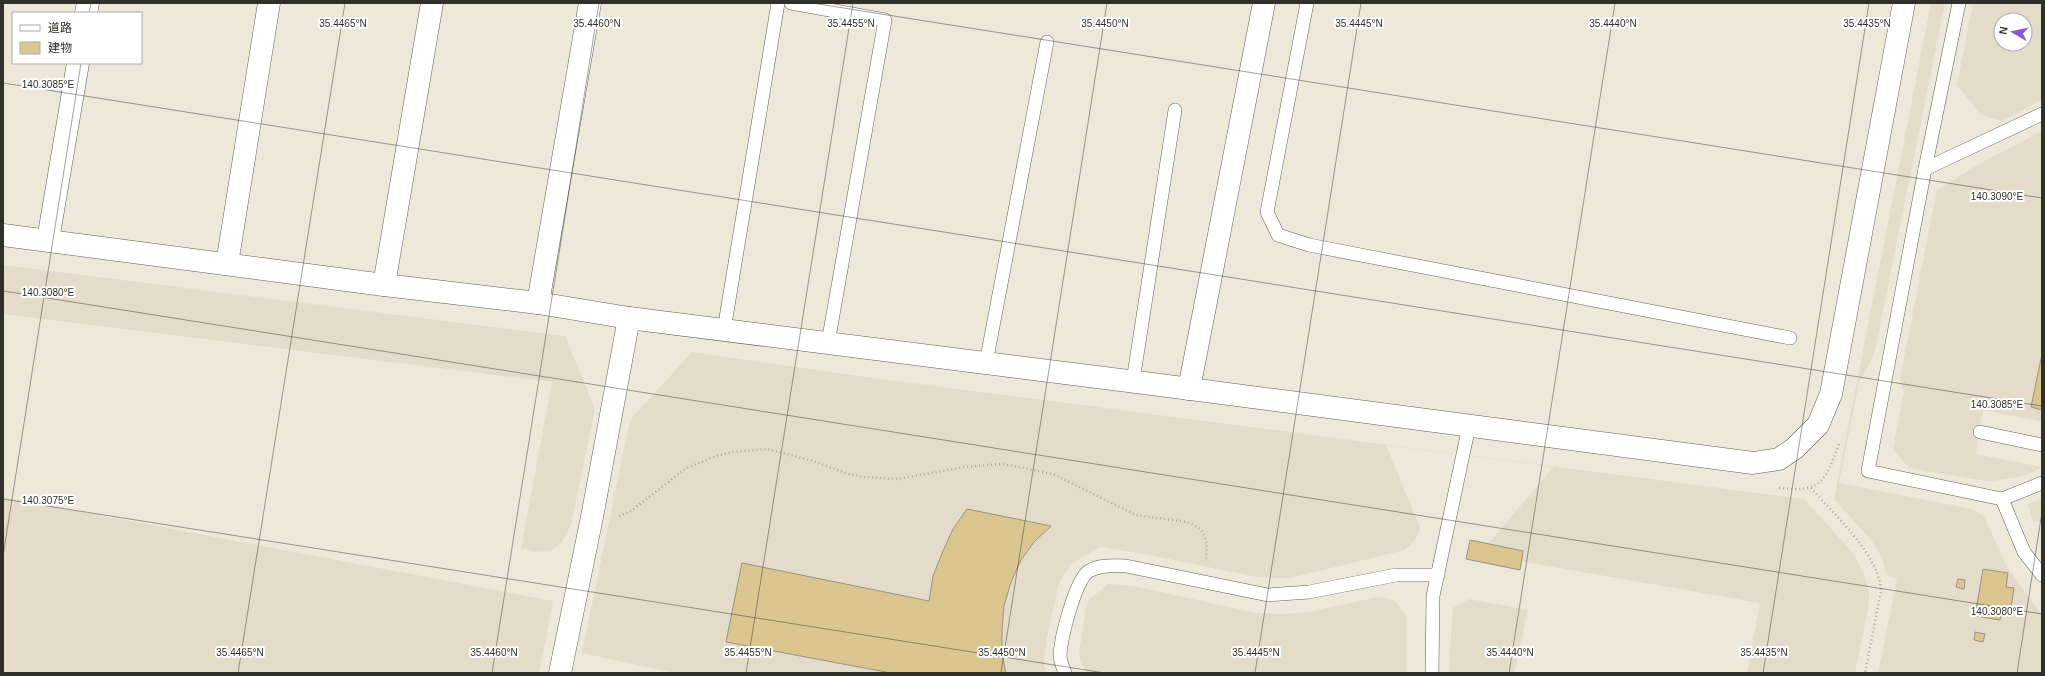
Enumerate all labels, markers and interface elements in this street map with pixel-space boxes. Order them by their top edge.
legend [12,12,142,64]
north arrow [1993,12,2033,52]
text: 35.4465°N [319,18,367,29]
text: 35.4460°N [573,18,621,29]
text: 35.4455°N [827,18,875,29]
text: 35.4450°N [1081,18,1129,29]
text: 35.4445°N [1335,18,1383,29]
text: 35.4440°N [1589,18,1637,29]
text: 35.4435°N [1843,18,1891,29]
text: 道路 [48,21,72,35]
text: N [1997,26,2010,35]
text: 建物 [48,41,72,55]
text: 140.3085°E [22,79,75,90]
text: 140.3090°E [1971,191,2024,202]
text: 140.3080°E [22,287,75,298]
text: 140.3085°E [1971,399,2024,410]
text: 140.3075°E [22,495,75,506]
text: 140.3080°E [1971,606,2024,617]
text: 35.4465°N [216,647,264,658]
text: 35.4460°N [470,647,518,658]
text: 35.4455°N [724,647,772,658]
text: 35.4450°N [978,647,1026,658]
text: 35.4445°N [1232,647,1280,658]
text: 35.4440°N [1486,647,1534,658]
text: 35.4435°N [1740,647,1788,658]

